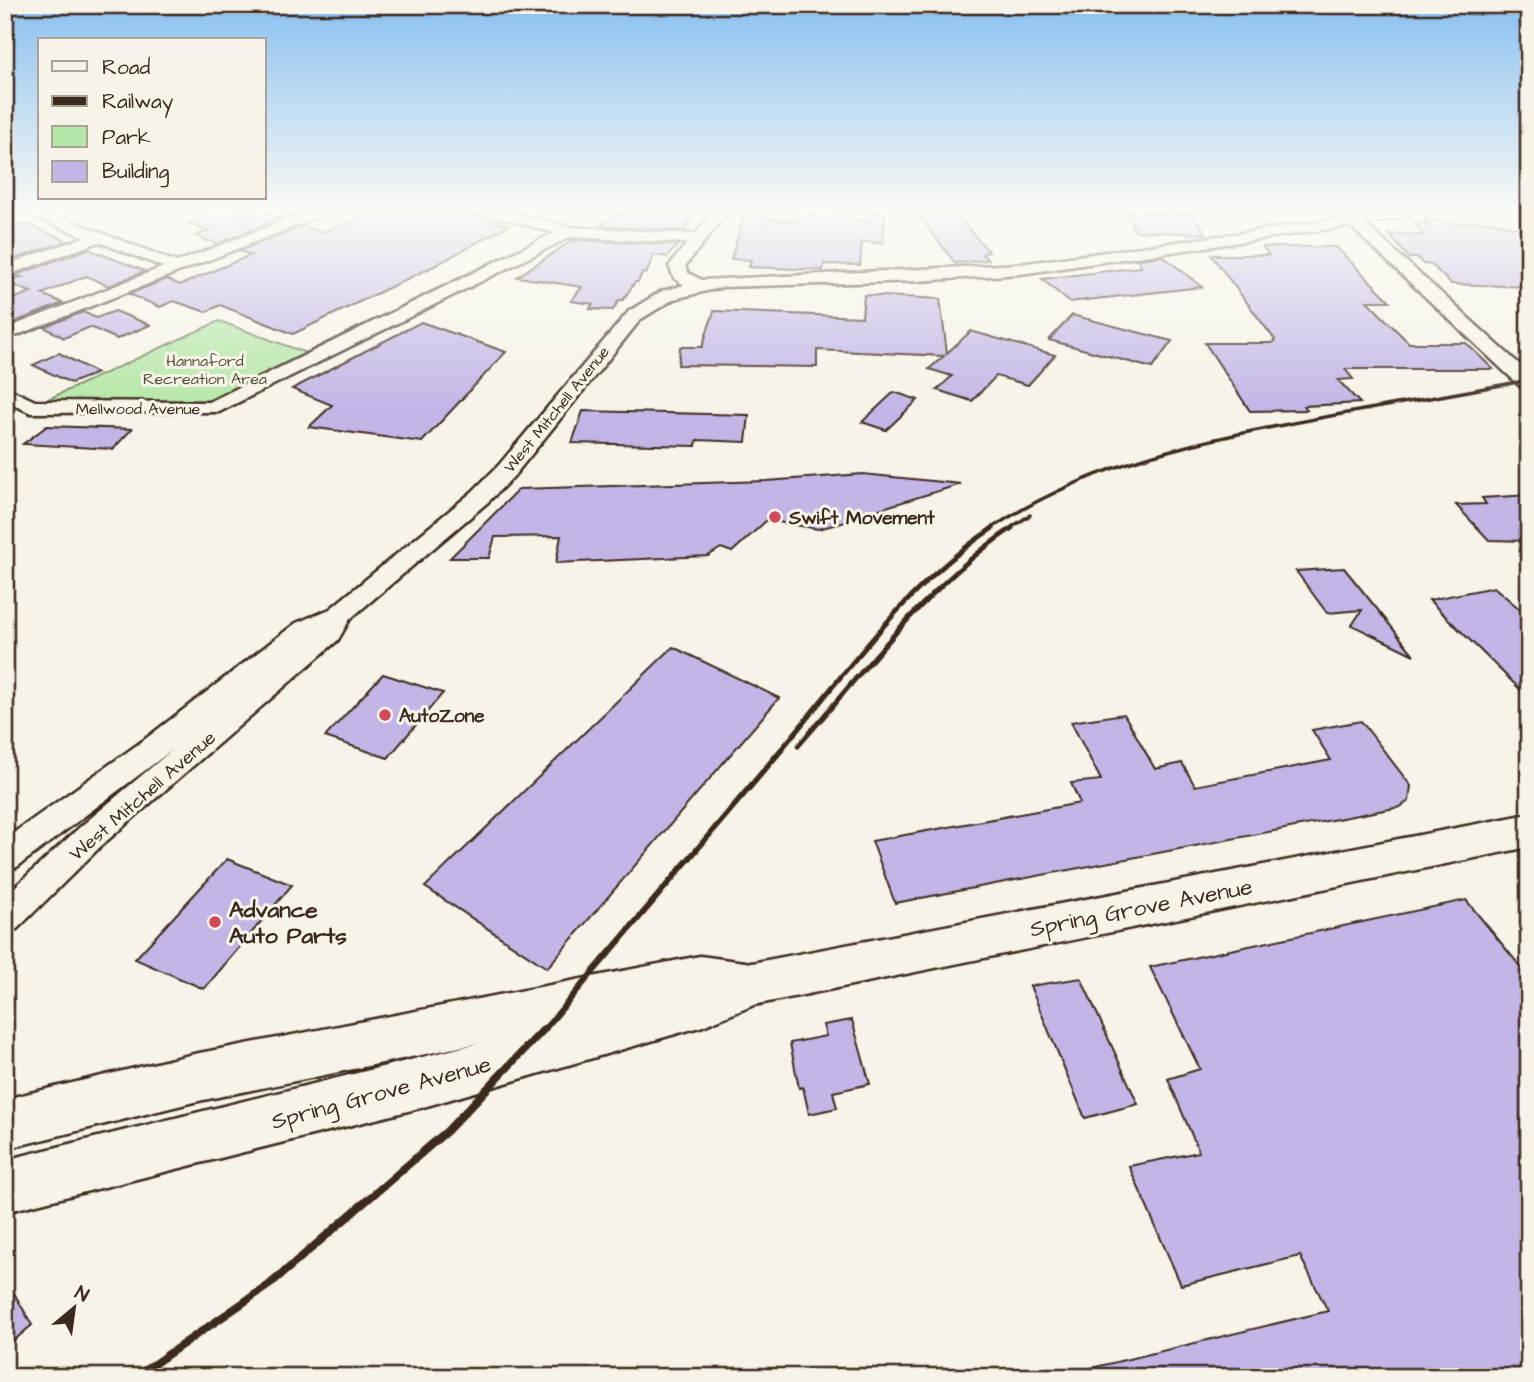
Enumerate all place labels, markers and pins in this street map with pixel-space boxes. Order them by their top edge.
place label: Swift Movement [788,505,935,532]
marker: Swift Movement [767,509,783,525]
place label: AutoZone [399,703,485,730]
marker: AutoZone [377,707,393,723]
place label: Advance Auto Parts [229,894,347,952]
marker: Advance Auto Parts [207,914,223,930]

